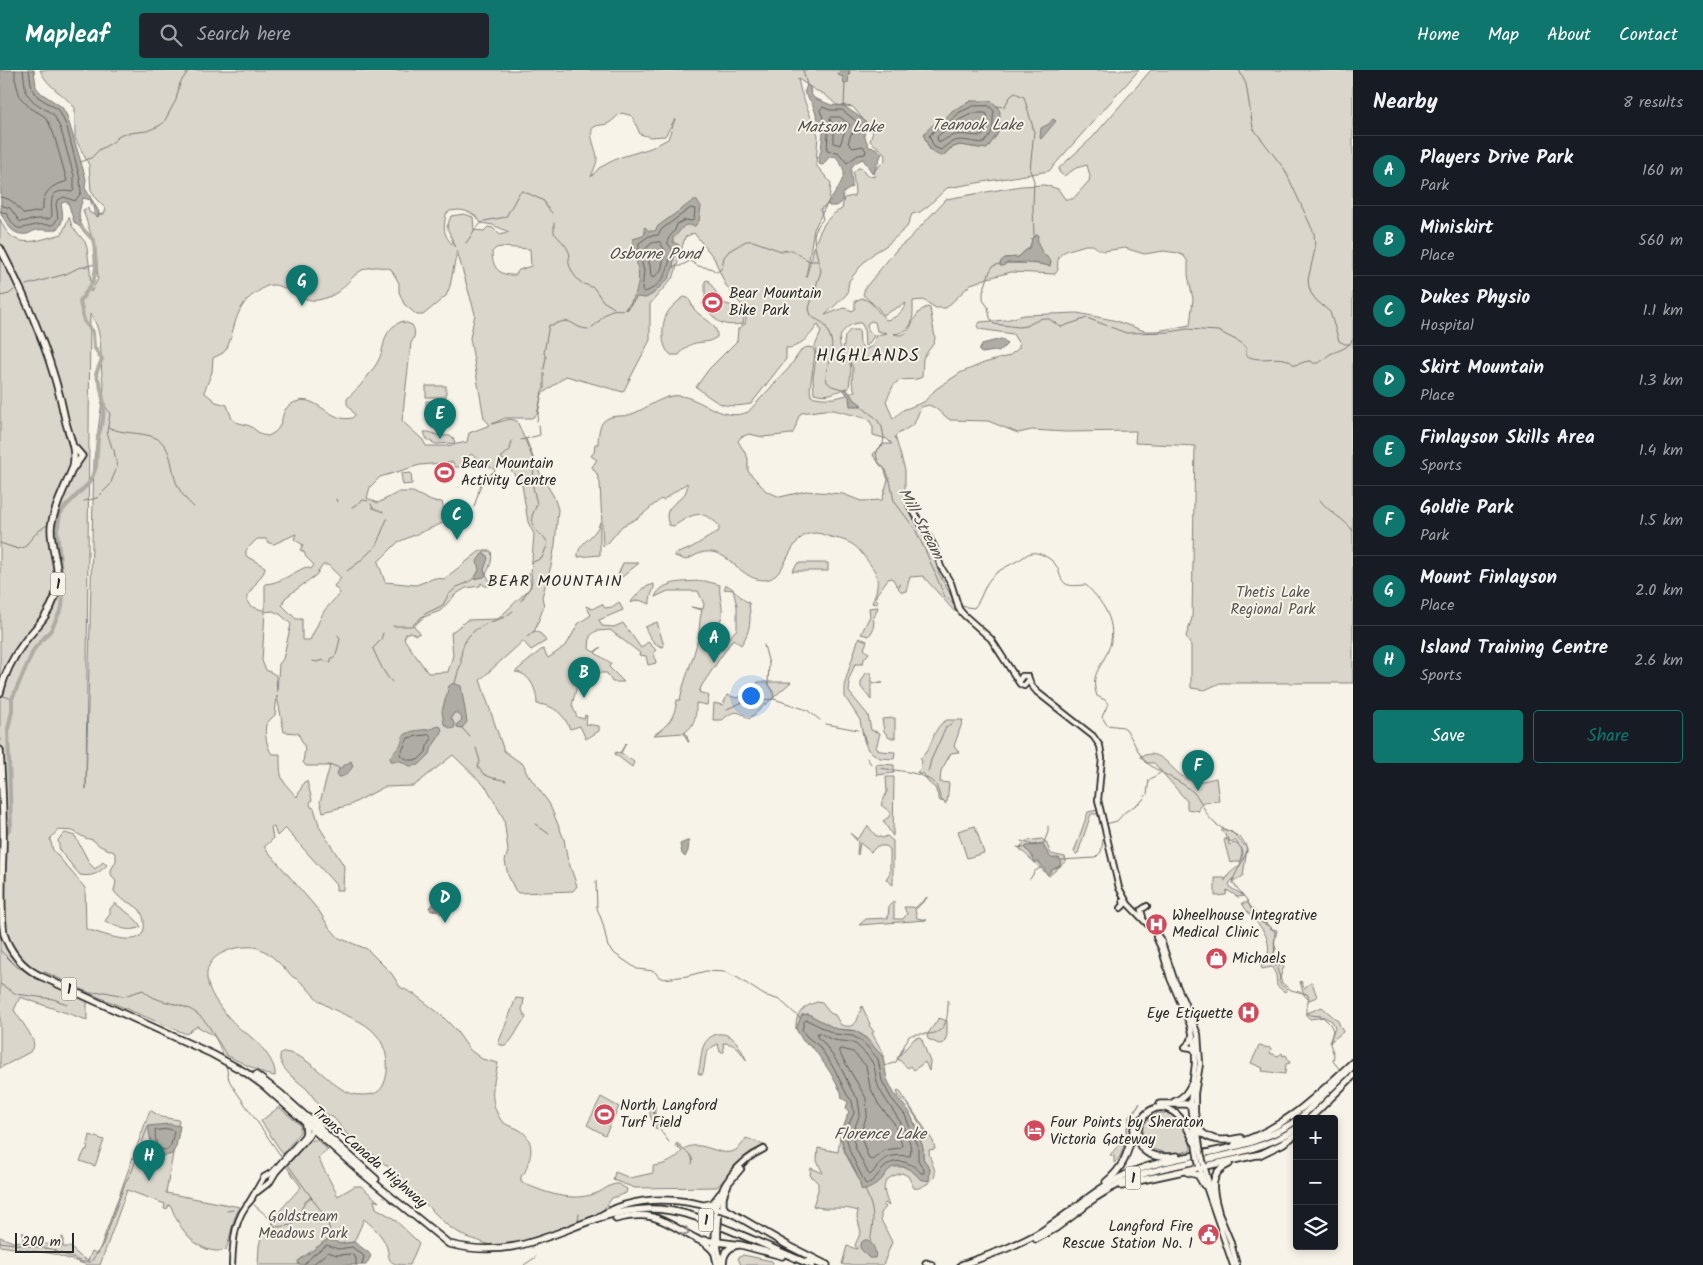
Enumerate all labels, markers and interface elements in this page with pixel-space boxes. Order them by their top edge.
search box [139,13,489,58]
text: Mapleaf [25,16,109,55]
text: Search here [197,20,291,50]
icon: search [157,21,185,49]
text: Home [1417,21,1460,50]
text: Map [1488,21,1519,50]
text: About [1547,21,1591,50]
text: Contact [1619,21,1678,50]
text: Nearby [1373,86,1438,119]
text: 8 results [1623,90,1683,115]
water label: Teanook Lake [931,113,1024,138]
water label: Matson Lake [797,115,885,140]
text: Players Drive Park [1420,143,1573,173]
text: A [1384,158,1394,183]
text: 160 m [1642,158,1683,183]
text: Park [1420,173,1449,198]
text: Miniskirt [1420,213,1493,243]
text: B [1384,228,1394,253]
text: 560 m [1638,228,1683,253]
water label: Osborne Pond [609,242,705,267]
text: Place [1420,243,1454,268]
pin: G [286,265,318,306]
place label: Bear Mountain Bike Park [729,282,822,323]
text: Dukes Physio [1420,283,1530,313]
sports icon: Bear Mountain Bike Park [701,290,725,314]
text: C [1384,298,1394,323]
text: 1.1 km [1643,298,1683,323]
text: Hospital [1420,313,1474,338]
district label: HIGHLANDS [816,342,920,371]
text: Skirt Mountain [1420,353,1544,383]
text: D [1384,368,1394,393]
text: 1.3 km [1638,368,1683,393]
text: Place [1420,383,1454,408]
pin: E [424,398,456,439]
text: Finlayson Skills Area [1420,423,1595,453]
text: E [1385,438,1393,463]
text: 1.4 km [1639,438,1683,463]
place label: Bear Mountain Activity Centre [461,452,556,493]
text: Sports [1420,453,1462,478]
sports icon: Bear Mountain Activity Centre [433,460,457,484]
water label: Mill Stream [891,483,951,565]
text: Goldie Park [1420,493,1513,523]
pin: C [441,499,473,540]
text: F [1385,508,1393,533]
text: 1.5 km [1639,508,1683,533]
text: Park [1420,523,1449,548]
text: Mount Finlayson [1420,563,1557,593]
district label: BEAR MOUNTAIN [488,569,622,594]
road number: 1 [50,572,66,596]
text: G [1384,578,1394,603]
text: 2.0 km [1635,578,1683,603]
park label: Thetis Lake Regional Park [1231,581,1316,622]
text: Place [1420,593,1454,618]
pin: A [698,622,730,663]
text: Island Training Centre [1420,633,1608,663]
text: H [1384,648,1394,673]
text: 2.6 km [1634,648,1683,673]
pin: B [568,657,600,698]
text: Sports [1420,663,1462,688]
your location [738,683,764,709]
button: Save [1373,710,1523,763]
button: Share [1533,710,1683,763]
pin: F [1182,750,1214,791]
pin: D [429,882,461,923]
place label: Wheelhouse Integrative Medical Clinic [1172,904,1317,945]
hospital icon: Wheelhouse Integrative Medical Clinic [1144,912,1168,936]
shop icon: Michaels [1204,946,1228,970]
place label: Michaels [1232,947,1287,971]
road number: 1 [62,978,76,1001]
hospital icon: Eye Etiquette [1237,1001,1261,1025]
place label: Eye Etiquette [1147,1002,1233,1026]
place label: North Langford Turf Field [620,1094,718,1135]
street label: Trans-Canada Highway [306,1101,433,1215]
sports icon: North Langford Turf Field [592,1102,616,1126]
place label: Four Points by Sheraton Victoria Gateway [1050,1111,1204,1152]
map controls [1293,1115,1338,1250]
button: + [1293,1115,1338,1160]
hotel icon: Four Points by Sheraton Victoria Gateway [1022,1119,1046,1143]
water label: Florence Lake [834,1122,928,1147]
pin: H [133,1140,165,1181]
button: − [1293,1160,1338,1205]
road number: 1 [1126,1166,1140,1190]
park label: Goldstream Meadows Park [258,1205,349,1246]
button: layers [1293,1205,1338,1250]
road number: 1 [698,1208,714,1232]
place label: Langford Fire Rescue Station No. 1 [1062,1215,1193,1256]
public building icon: Langford Fire Rescue Station No. 1 [1197,1223,1221,1247]
one-way arrow [680,1226,689,1236]
scale bar [15,1230,74,1253]
text: 200 m [22,1231,61,1253]

